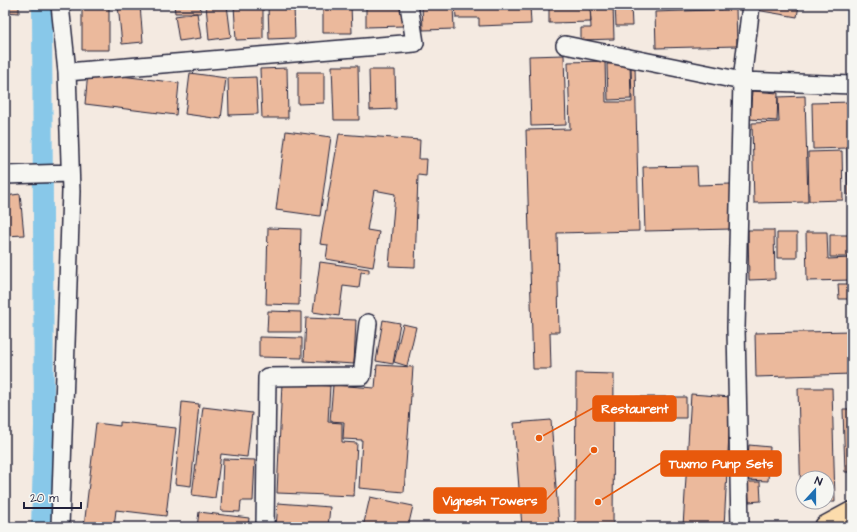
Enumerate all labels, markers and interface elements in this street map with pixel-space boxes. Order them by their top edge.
callout: Restaurent [593,396,676,421]
text: Restaurent [601,400,669,418]
callout: Tuxmo Punp Sets [661,451,781,476]
text: Tuxmo Punp Sets [668,455,774,474]
north arrow [795,470,835,510]
text: N [812,473,824,489]
scale bar [24,484,81,510]
callout: Vignesh Towers [434,488,546,513]
text: 20 m [30,490,59,507]
text: Vignesh Towers [441,492,538,512]

